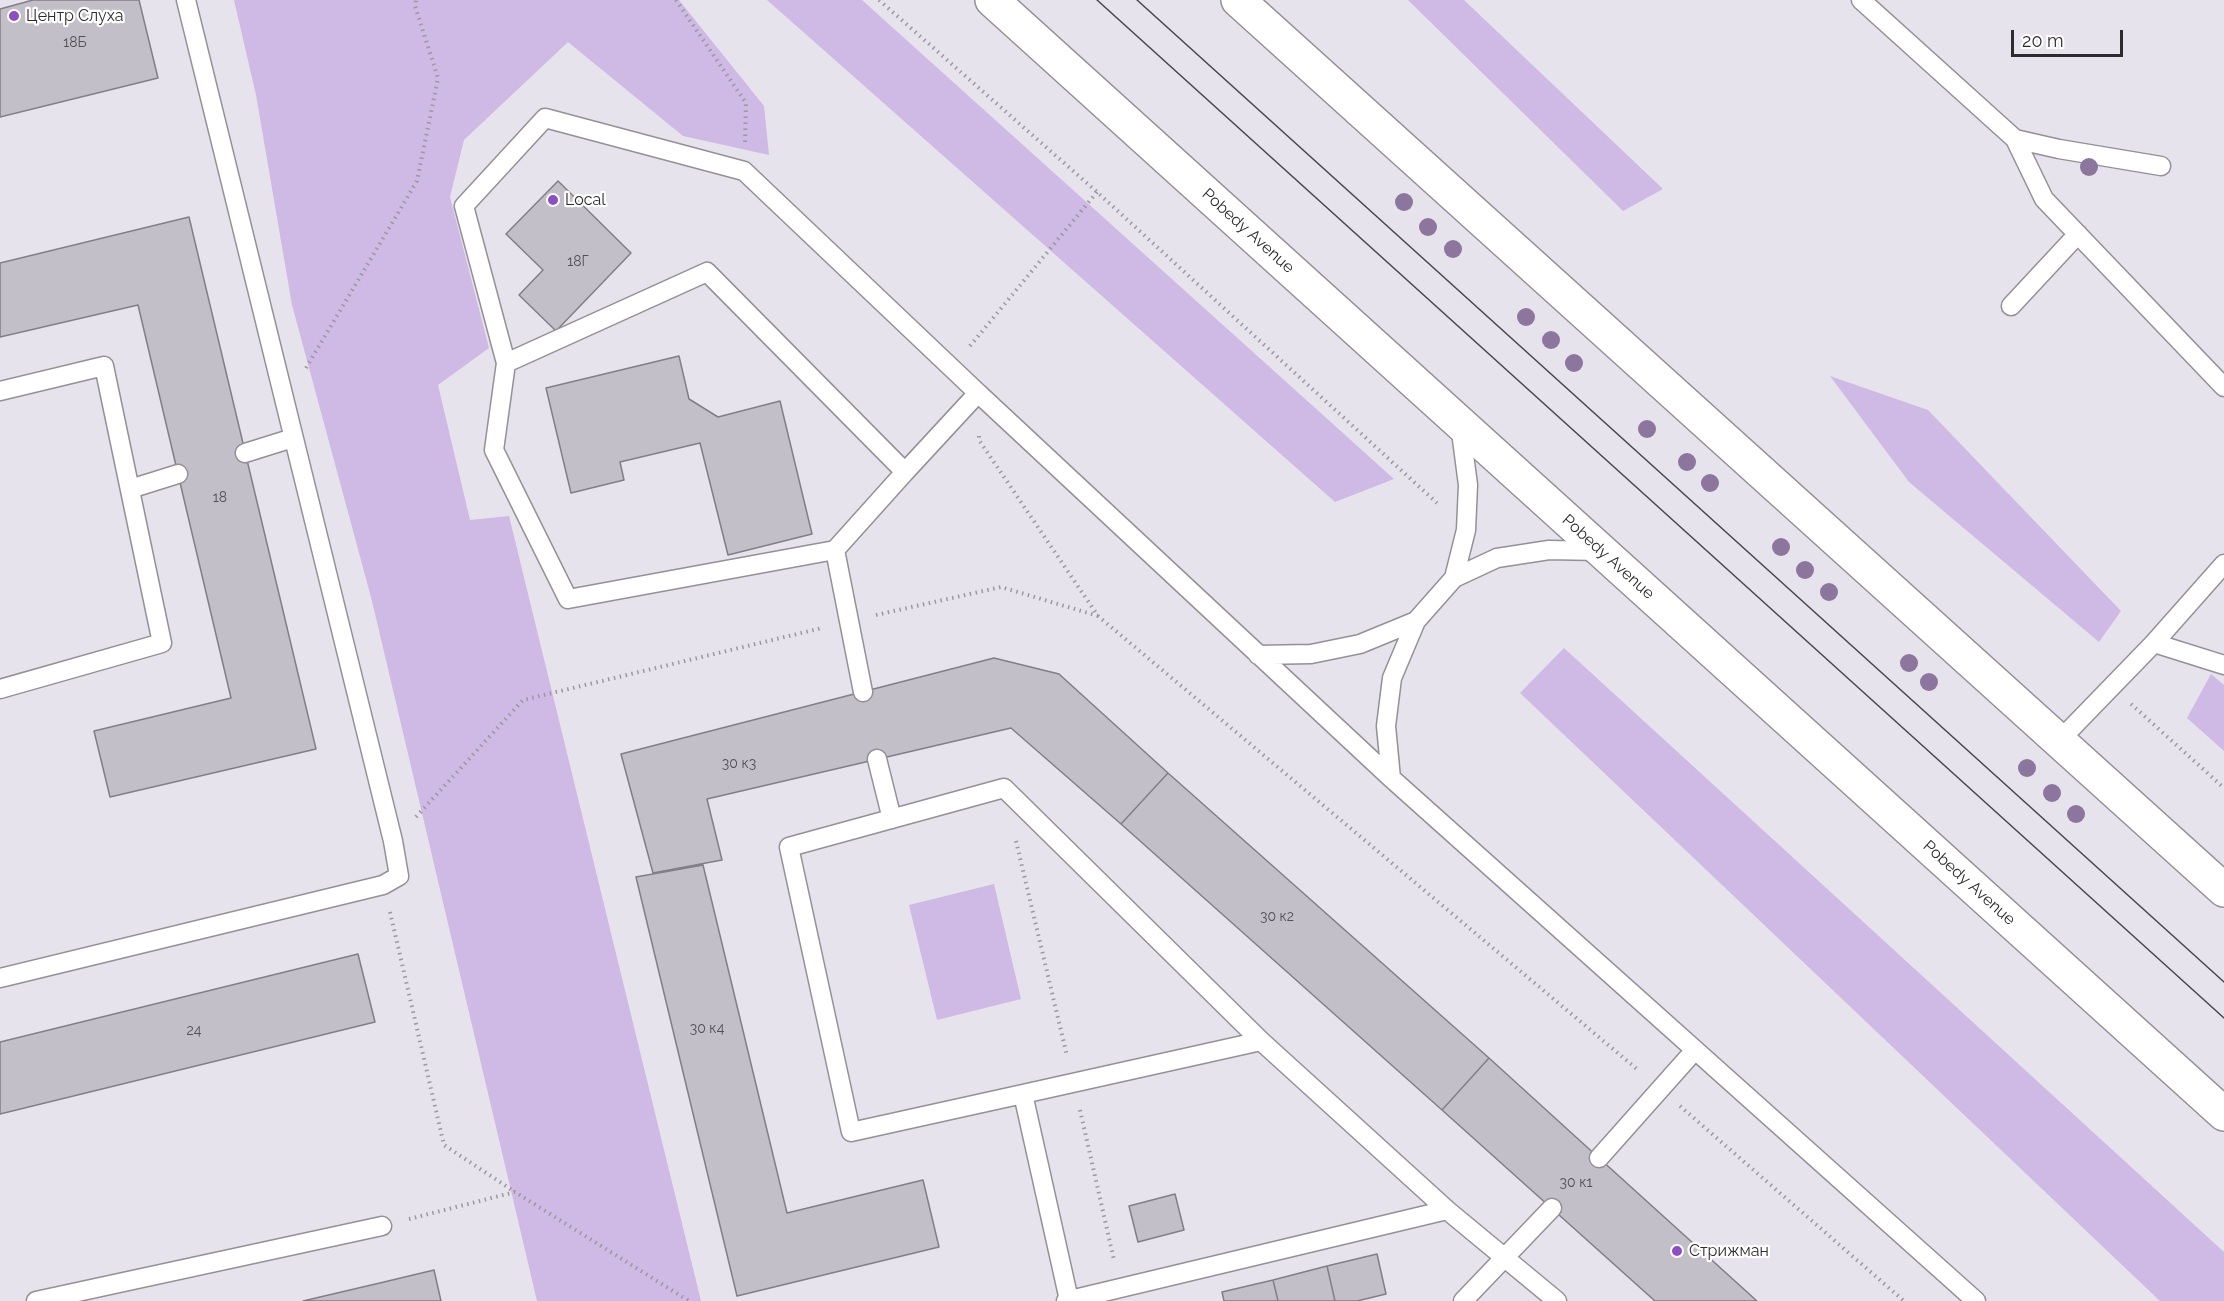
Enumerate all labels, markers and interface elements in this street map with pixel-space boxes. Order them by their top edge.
place label: Центр Слуха [26,6,123,26]
marker: Центр Слуха [7,9,21,23]
scale bar [2014,18,2126,56]
text: 20 m [2022,30,2064,51]
house number: 18Б [63,35,87,51]
street label: Pobedy Avenue [1198,185,1298,277]
place label: Local [565,190,606,210]
marker: Local [546,193,560,207]
house number: 18Г [567,254,589,270]
house number: 18 [213,490,227,506]
street label: Pobedy Avenue [1558,511,1658,603]
house number: 30 к3 [722,756,756,772]
street label: Pobedy Avenue [1919,837,2019,929]
house number: 30 к2 [1260,909,1294,925]
house number: 30 к4 [690,1021,724,1037]
house number: 24 [187,1023,201,1039]
house number: 30 к1 [1560,1175,1592,1191]
place label: Стрижман [1689,1241,1769,1261]
marker: Стрижман [1670,1244,1684,1258]

